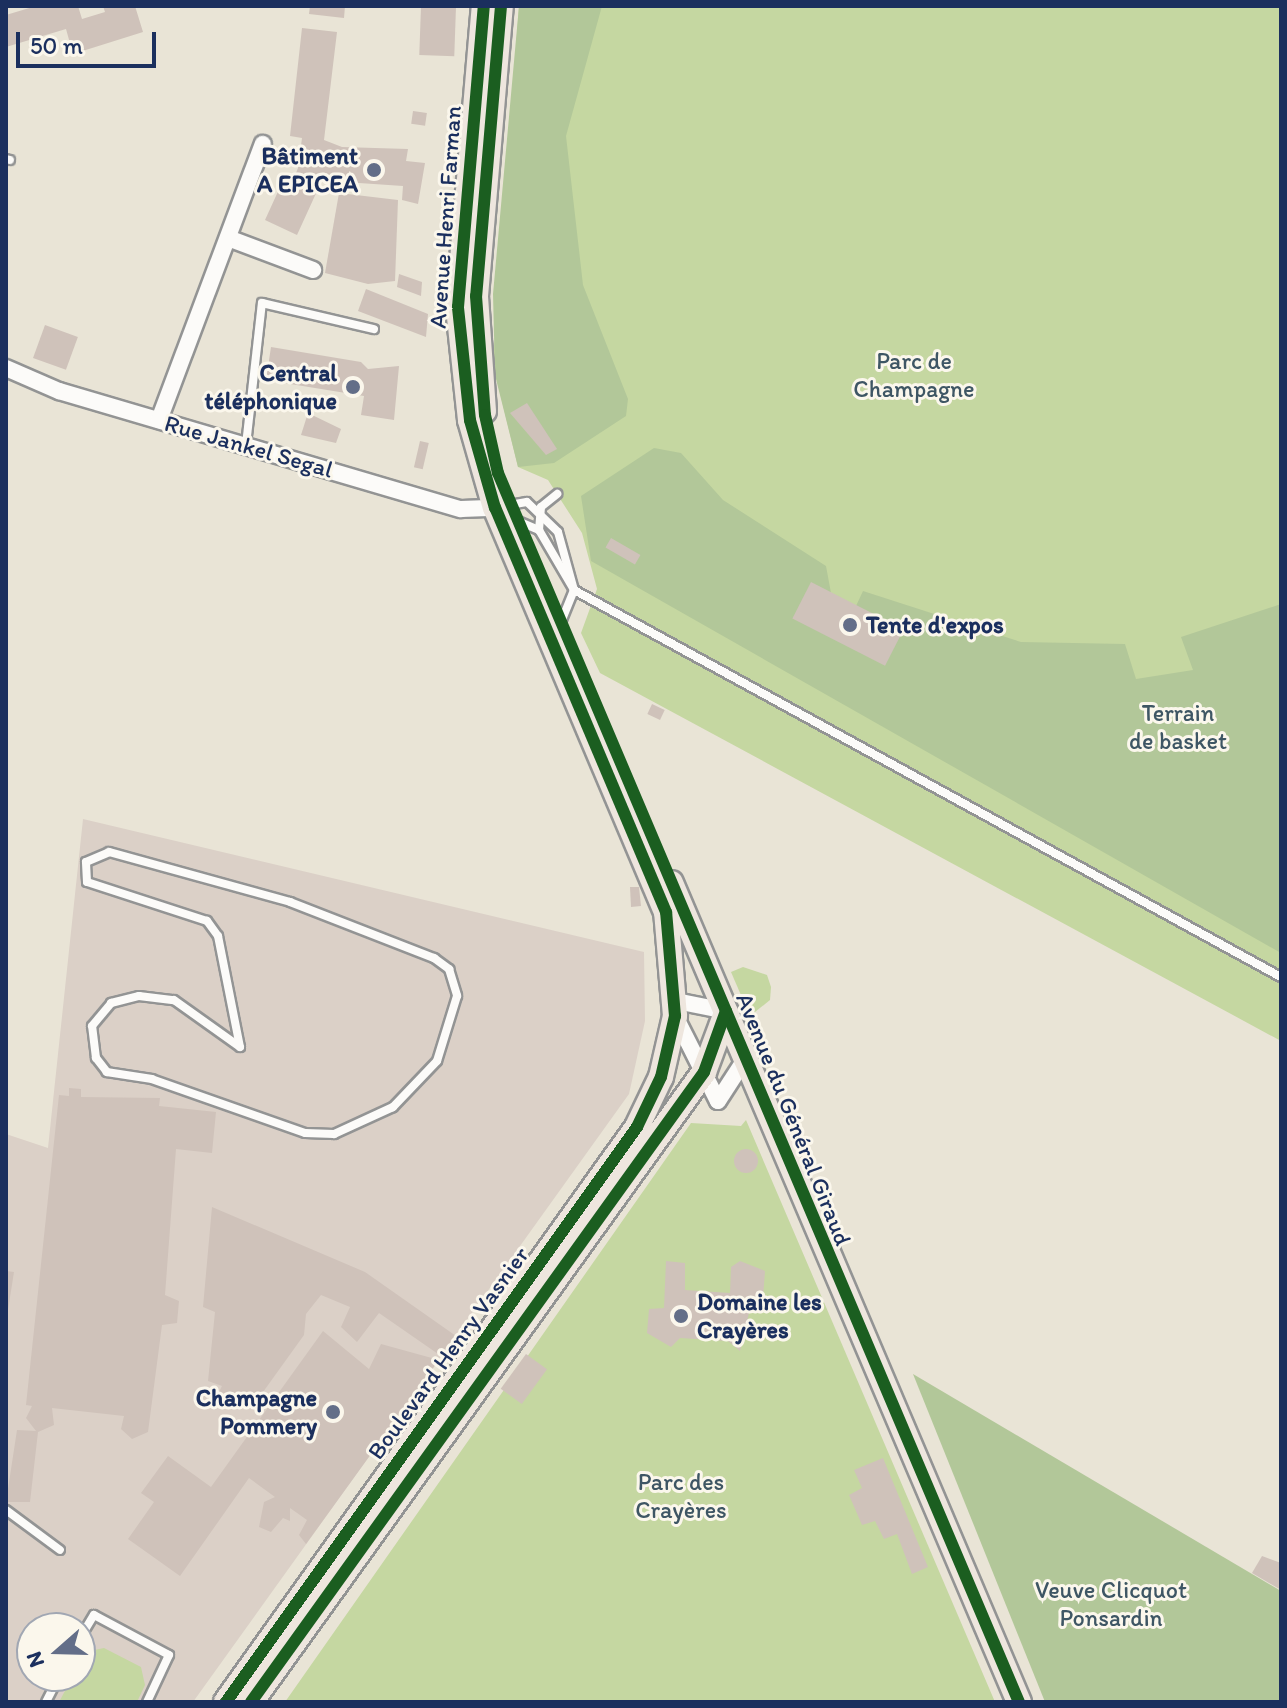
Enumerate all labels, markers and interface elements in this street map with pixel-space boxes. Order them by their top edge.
scale bar [20,16,160,66]
text: 50 m [30,31,83,60]
street label: Avenue Henri Farman [423,106,467,328]
place label: Bâtiment A EPICEA [260,142,358,198]
marker: Bâtiment A EPICEA [365,161,383,179]
park label: Parc de Champagne [853,347,975,403]
place label: Central téléphonique [204,359,337,415]
marker: Central téléphonique [344,378,362,396]
street label: Rue Jankel Segal [162,408,336,484]
place label: Tente d'expos [866,611,1004,639]
marker: Tente d'expos [841,616,859,634]
park label: Terrain de basket [1129,699,1227,755]
street label: Avenue du Général Giraud [730,989,858,1249]
street label: Boulevard Henry Vasnier [361,1241,535,1465]
place label: Domaine les Crayères [697,1288,822,1344]
marker: Domaine les Crayères [672,1307,690,1325]
place label: Champagne Pommery [196,1384,317,1440]
marker: Champagne Pommery [324,1403,342,1421]
park label: Parc des Crayères [635,1468,727,1524]
park label: Veuve Clicquot Ponsardin [1035,1576,1187,1632]
north arrow [16,1612,96,1692]
text: N [20,1648,50,1671]

